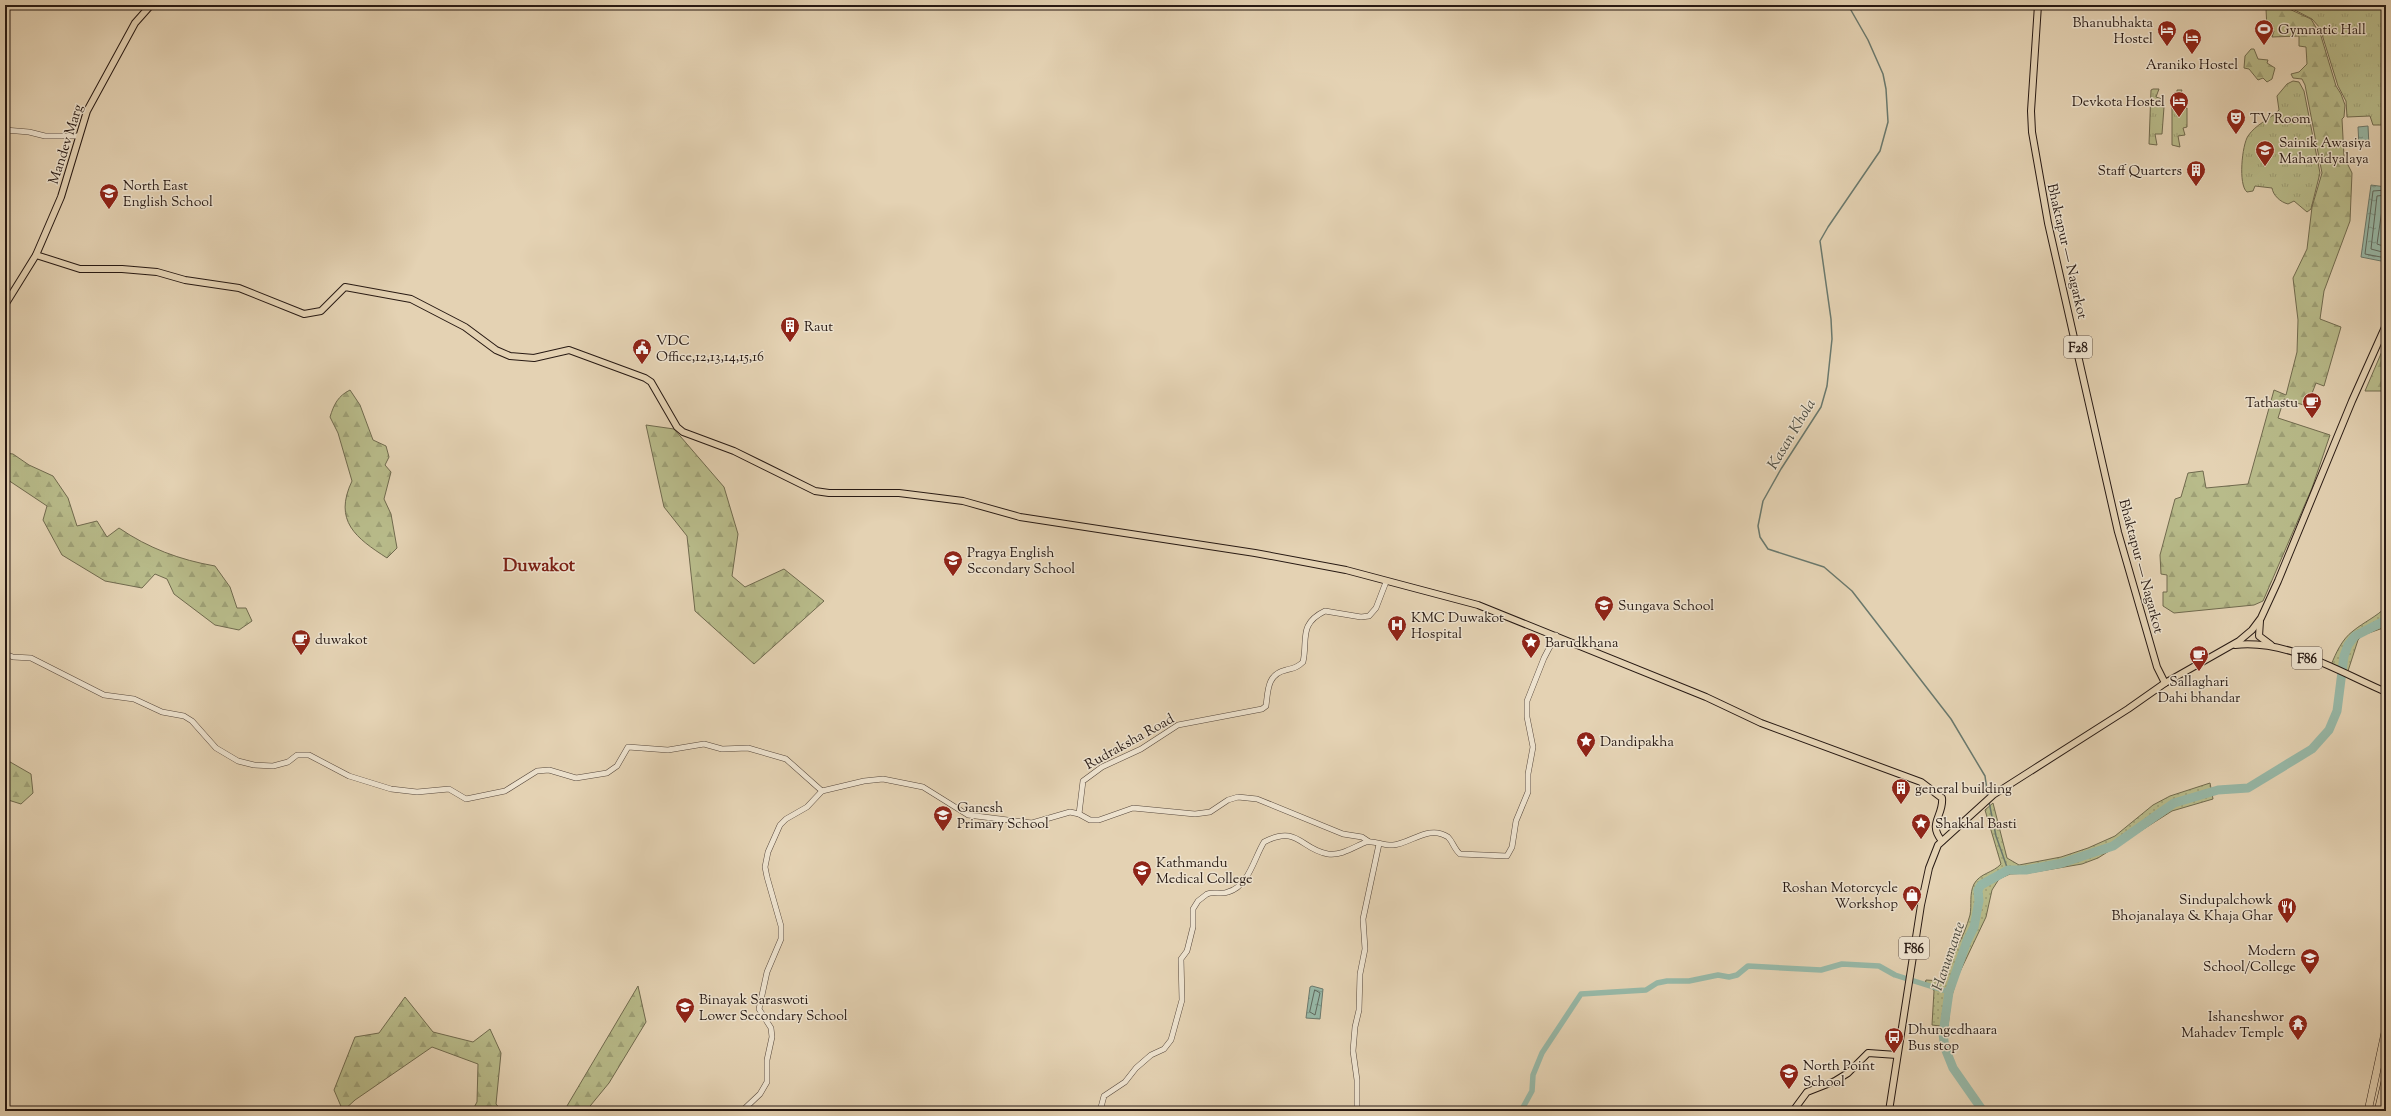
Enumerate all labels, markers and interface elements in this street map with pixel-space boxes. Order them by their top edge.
place label: Bhanubhakta Hostel [2073,14,2154,50]
sports icon: Gymnatic Hall [2253,18,2275,46]
hotel icon: Bhanubhakta Hostel [2156,19,2178,47]
place label: Gymnatic Hall [2278,21,2366,41]
hotel icon: Araniko Hostel [2181,27,2203,55]
place label: Araniko Hostel [2146,56,2238,76]
hotel icon: Devkota Hostel [2168,90,2190,118]
place label: Devkota Hostel [2072,93,2165,113]
street label: Mandev Marg [45,102,89,187]
theatre icon: TV Room [2225,107,2247,135]
place label: TV Room [2250,110,2311,130]
place label: Sainik Awasiya Mahavidyalaya [2279,134,2372,170]
school or university icon: Sainik Awasiya Mahavidyalaya [2254,139,2276,167]
building icon: Staff Quarters [2185,159,2207,187]
place label: Staff Quarters [2098,162,2182,182]
place label: North East English School [123,177,213,213]
school or university icon: North East English School [98,182,120,210]
street label: Bhaktapur — Nagarkot [2041,182,2091,321]
building icon: Raut [779,315,801,343]
place label: Raut [804,318,833,338]
place label: VDC Office,12,13,14,15,16 [656,332,764,368]
road number: F28 [2064,336,2092,358]
public building icon: VDC Office,12,13,14,15,16 [631,337,653,365]
cafe icon: Tathastu [2301,391,2323,419]
place label: Tathastu [2245,394,2298,414]
water label: Kasan Khola [1763,395,1822,474]
street label: Bhaktapur — Nagarkot [2112,497,2168,636]
place label: Pragya English Secondary School [967,544,1075,580]
school or university icon: Pragya English Secondary School [942,549,964,577]
district label: Duwakot [503,554,576,580]
school or university icon: Sungava School [1593,594,1615,622]
place label: Sungava School [1618,597,1714,617]
place label: KMC Duwakot Hospital [1411,609,1504,645]
hospital icon: KMC Duwakot Hospital [1386,614,1408,642]
cafe icon: duwakot [290,628,312,656]
place label: duwakot [315,631,368,651]
place icon: Barudkhana [1520,631,1542,659]
place label: Barudkhana [1545,634,1619,654]
cafe icon: Sallaghari Dahi bhandar [2188,644,2210,672]
road number: F86 [2292,647,2322,669]
place label: Sallaghari Dahi bhandar [2158,673,2241,709]
street label: Rudraksha Road [1082,710,1178,776]
place icon: Dandipakha [1575,730,1597,758]
place label: Dandipakha [1600,733,1675,753]
building icon: general building [1890,777,1912,805]
place label: general building [1915,780,2012,800]
place label: Ganesh Primary School [957,799,1049,835]
school or university icon: Ganesh Primary School [932,804,954,832]
place icon: Shakhal Basti [1910,812,1932,840]
place label: Shakhal Basti [1935,815,2017,835]
place label: Kathmandu Medical College [1156,854,1253,890]
school or university icon: Kathmandu Medical College [1131,859,1153,887]
place label: Roshan Motorcycle Workshop [1782,879,1898,915]
shop icon: Roshan Motorcycle Workshop [1901,884,1923,912]
place label: Sindupalchowk Bhojanalaya & Khaja Ghar [2112,891,2274,927]
restaurant icon: Sindupalchowk Bhojanalaya & Khaja Ghar [2276,896,2298,924]
water label: Hanumante [1928,919,1971,994]
road number: F86 [1899,937,1929,959]
place label: Modern School/College [2203,942,2296,978]
school or university icon: Modern School/College [2299,947,2321,975]
place label: Binayak Saraswoti Lower Secondary School [699,991,848,1027]
school or university icon: Binayak Saraswoti Lower Secondary School [674,996,696,1024]
place label: Ishaneshwor Mahadev Temple [2181,1008,2285,1044]
temple icon: Ishaneshwor Mahadev Temple [2287,1013,2309,1041]
place label: Dhungedhaara Bus stop [1908,1021,1998,1057]
bus stop icon: Dhungedhaara Bus stop [1883,1026,1905,1054]
place label: North Point School [1803,1057,1875,1093]
school or university icon: North Point School [1778,1062,1800,1090]

